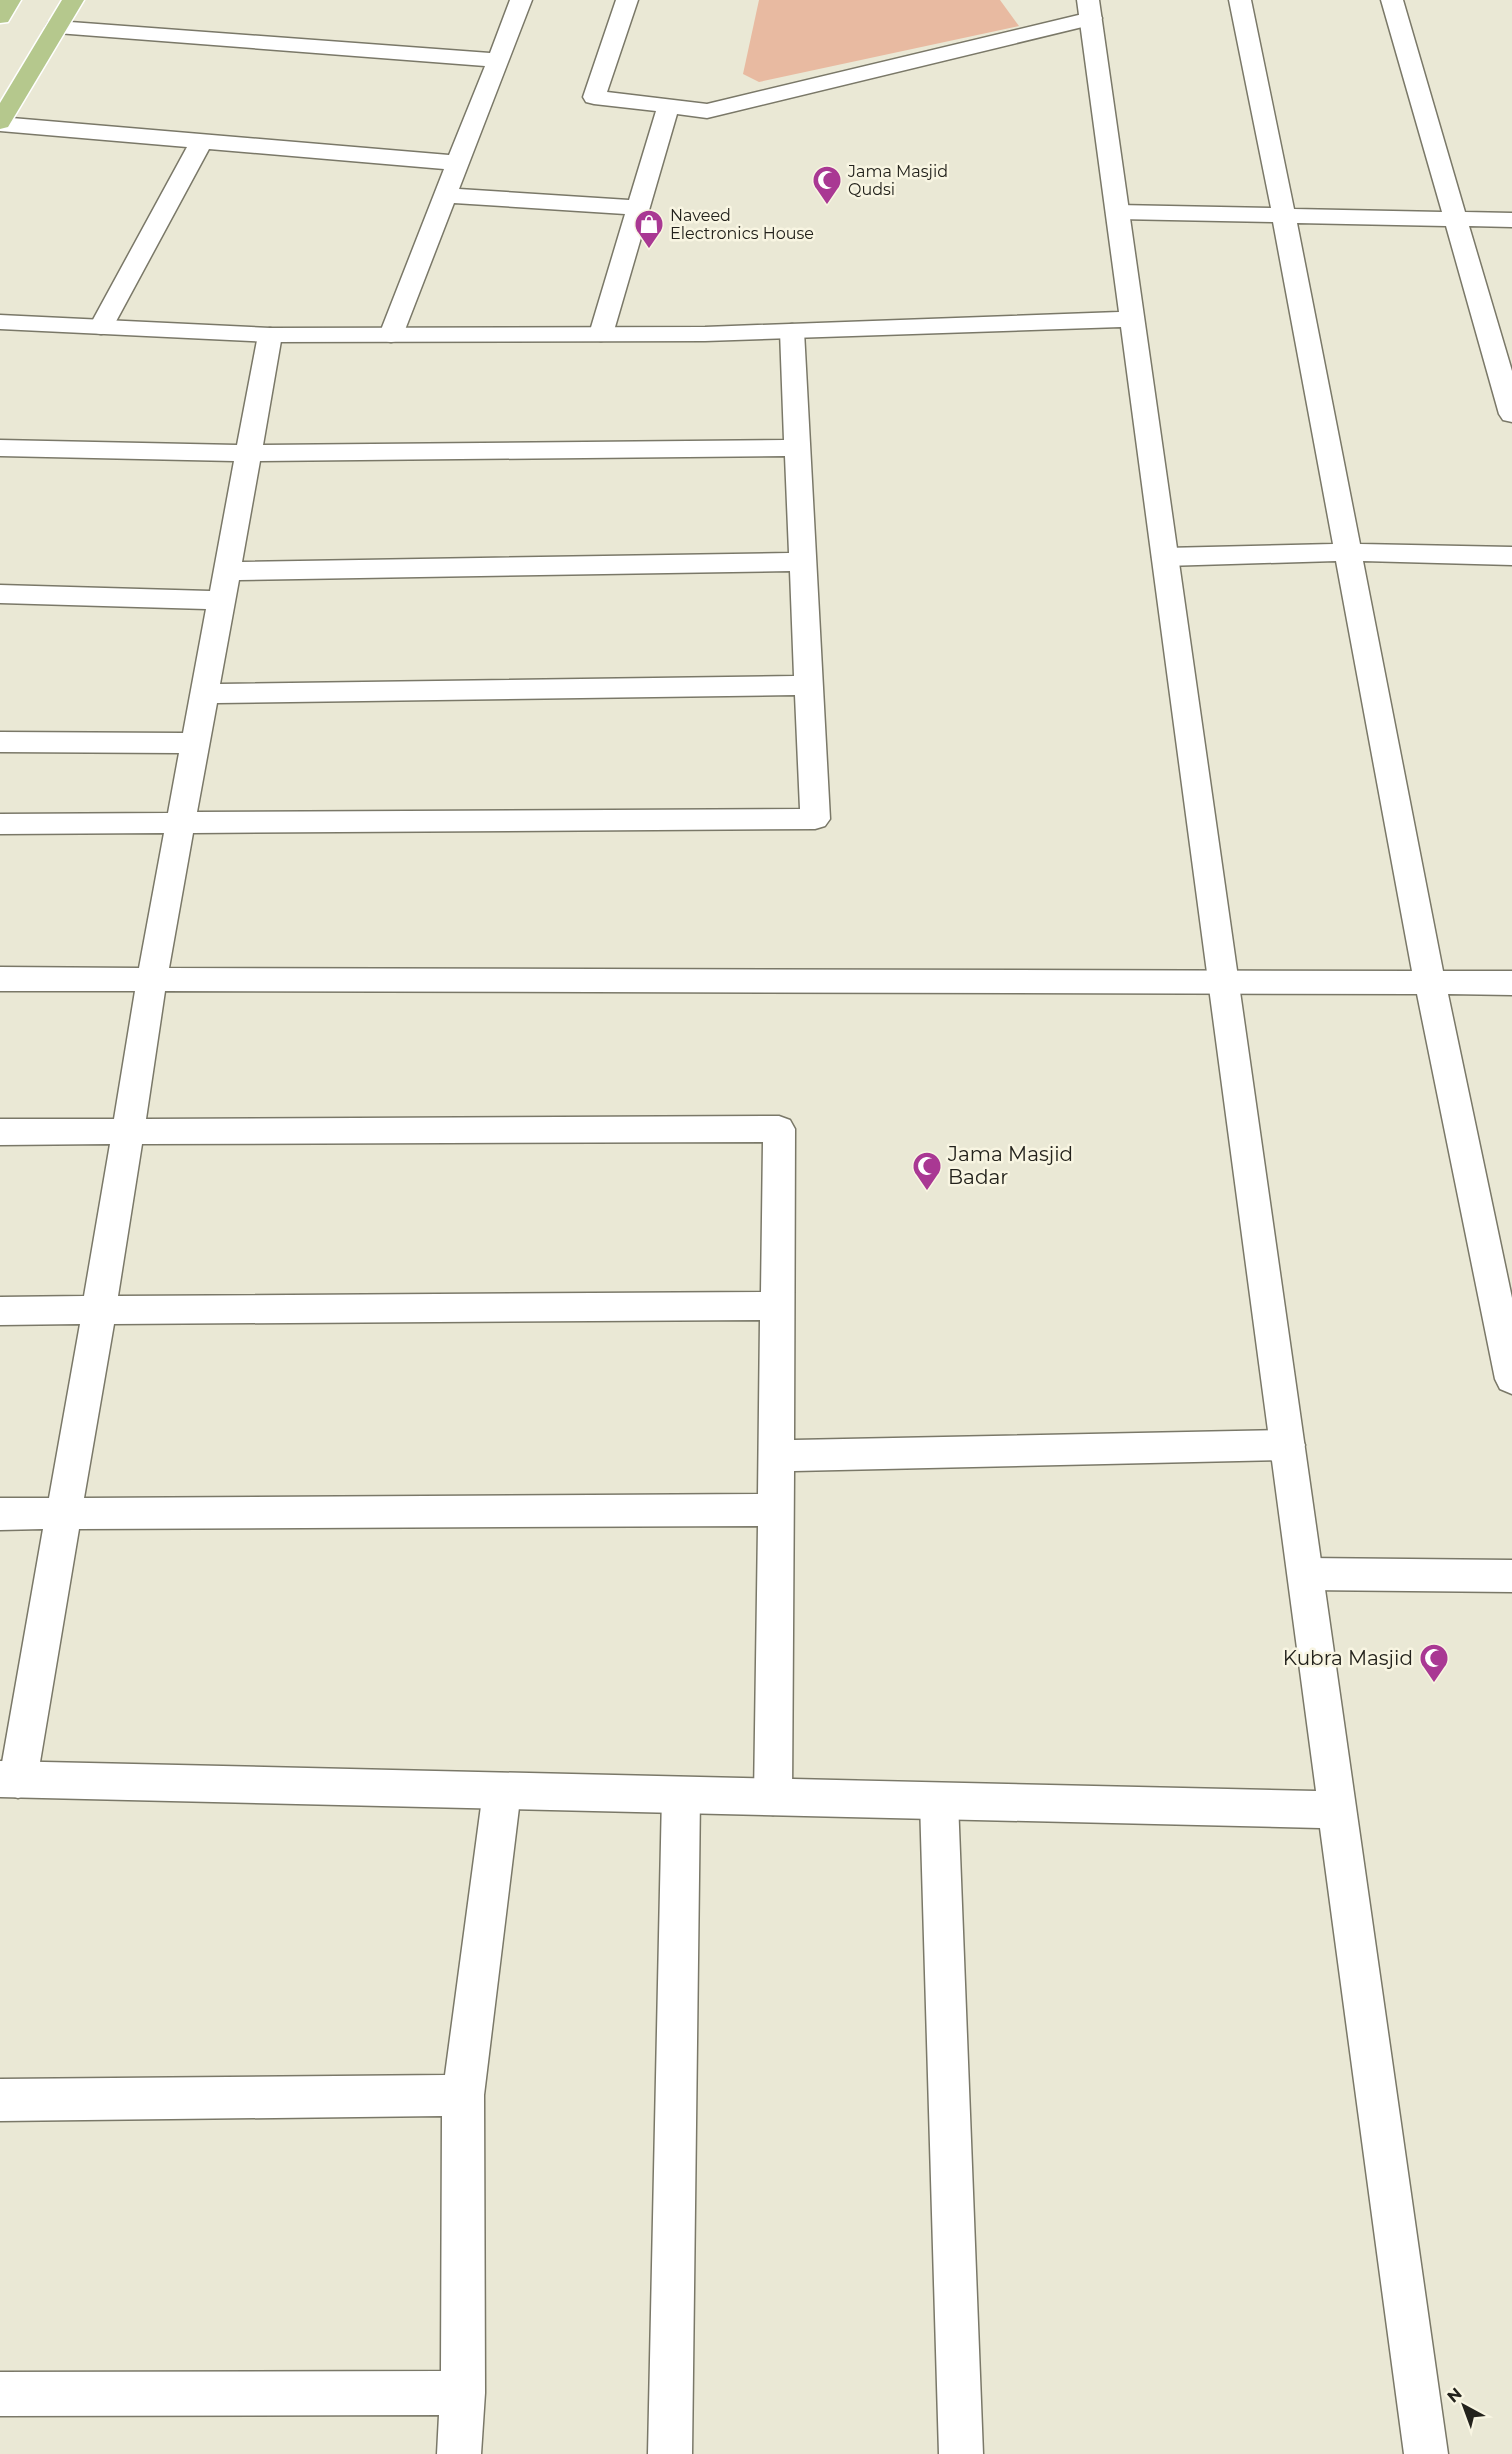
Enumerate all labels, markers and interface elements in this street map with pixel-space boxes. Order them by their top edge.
place label: Jama Masjid Qudsi [847,162,948,199]
mosque icon: Jama Masjid Qudsi [811,164,843,206]
place label: Naveed Electronics House [670,206,814,243]
shop icon: Naveed Electronics House [633,208,665,250]
place label: Jama Masjid Badar [947,1142,1073,1189]
mosque icon: Jama Masjid Badar [911,1150,943,1192]
mosque icon: Kubra Masjid [1418,1642,1450,1684]
place label: Kubra Masjid [1283,1646,1413,1670]
north arrow [1434,2376,1494,2436]
text: N [1443,2384,1466,2406]

